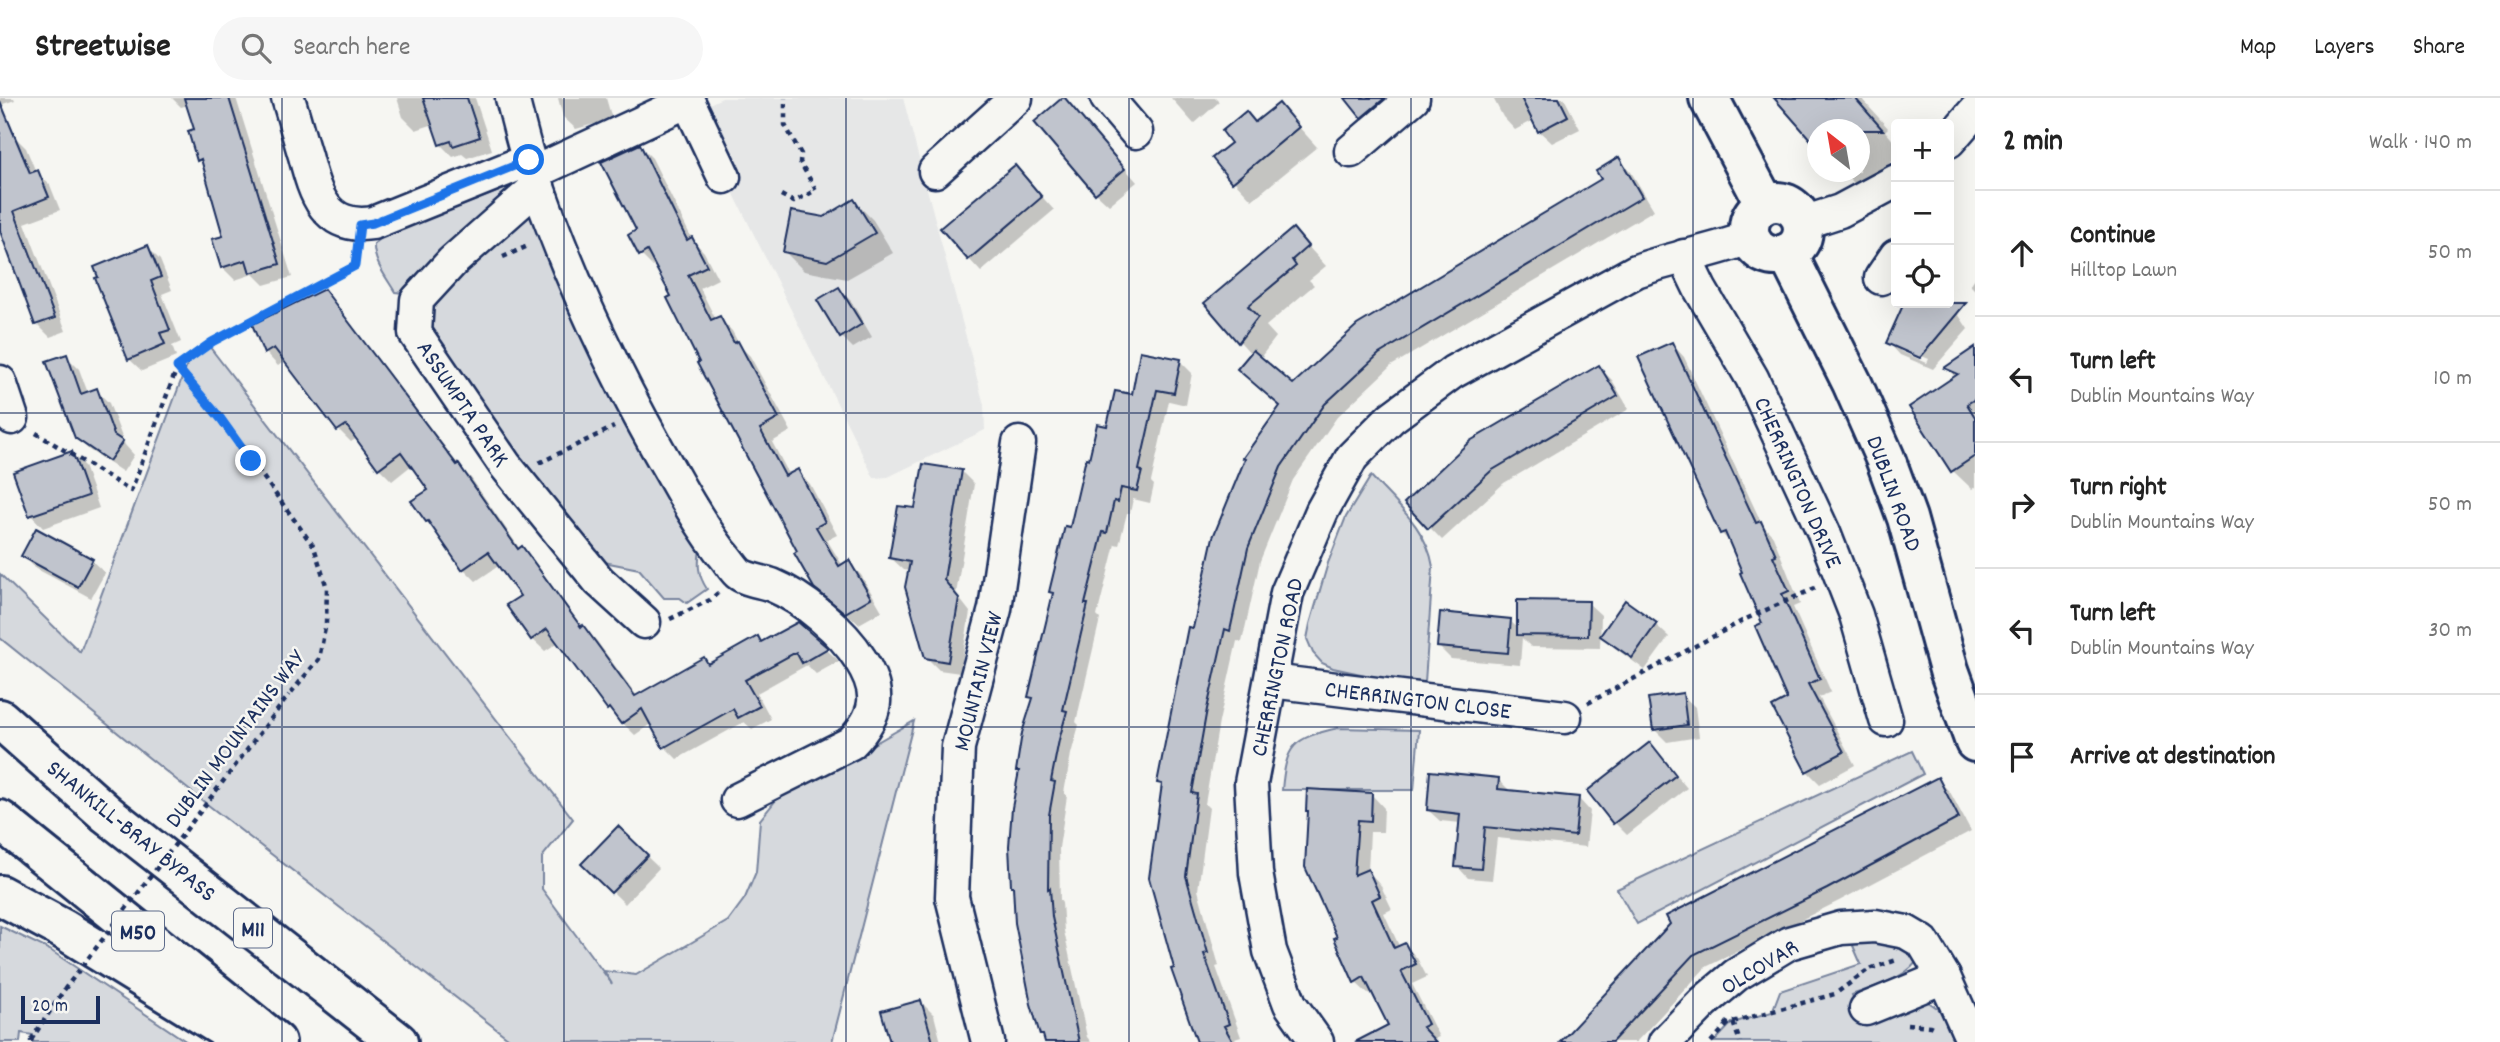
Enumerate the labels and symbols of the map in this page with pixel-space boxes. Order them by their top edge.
north arrow [1807,119,1870,182]
route start [513,144,544,175]
street label: ASSUMPTA PARK [407,335,516,475]
street label: CHERRINGTON DRIVE [1743,392,1849,575]
street label: DUBLIN ROAD [1856,431,1929,557]
route end [235,445,266,476]
street label: CHERRINGTON ROAD [1243,575,1314,760]
street label: MOUNTAIN VIEW [946,608,1014,755]
street label: DUBLIN MOUNTAINS WAY [158,643,315,836]
street label: CHERRINGTON CLOSE [1323,674,1513,730]
street label: SHANKILL-BRAY BYPASS [38,753,222,912]
road number: M11 [234,908,272,948]
road number: M50 [112,912,164,950]
street label: OLCOVAR [1715,932,1806,1005]
scale bar [21,993,100,1025]

